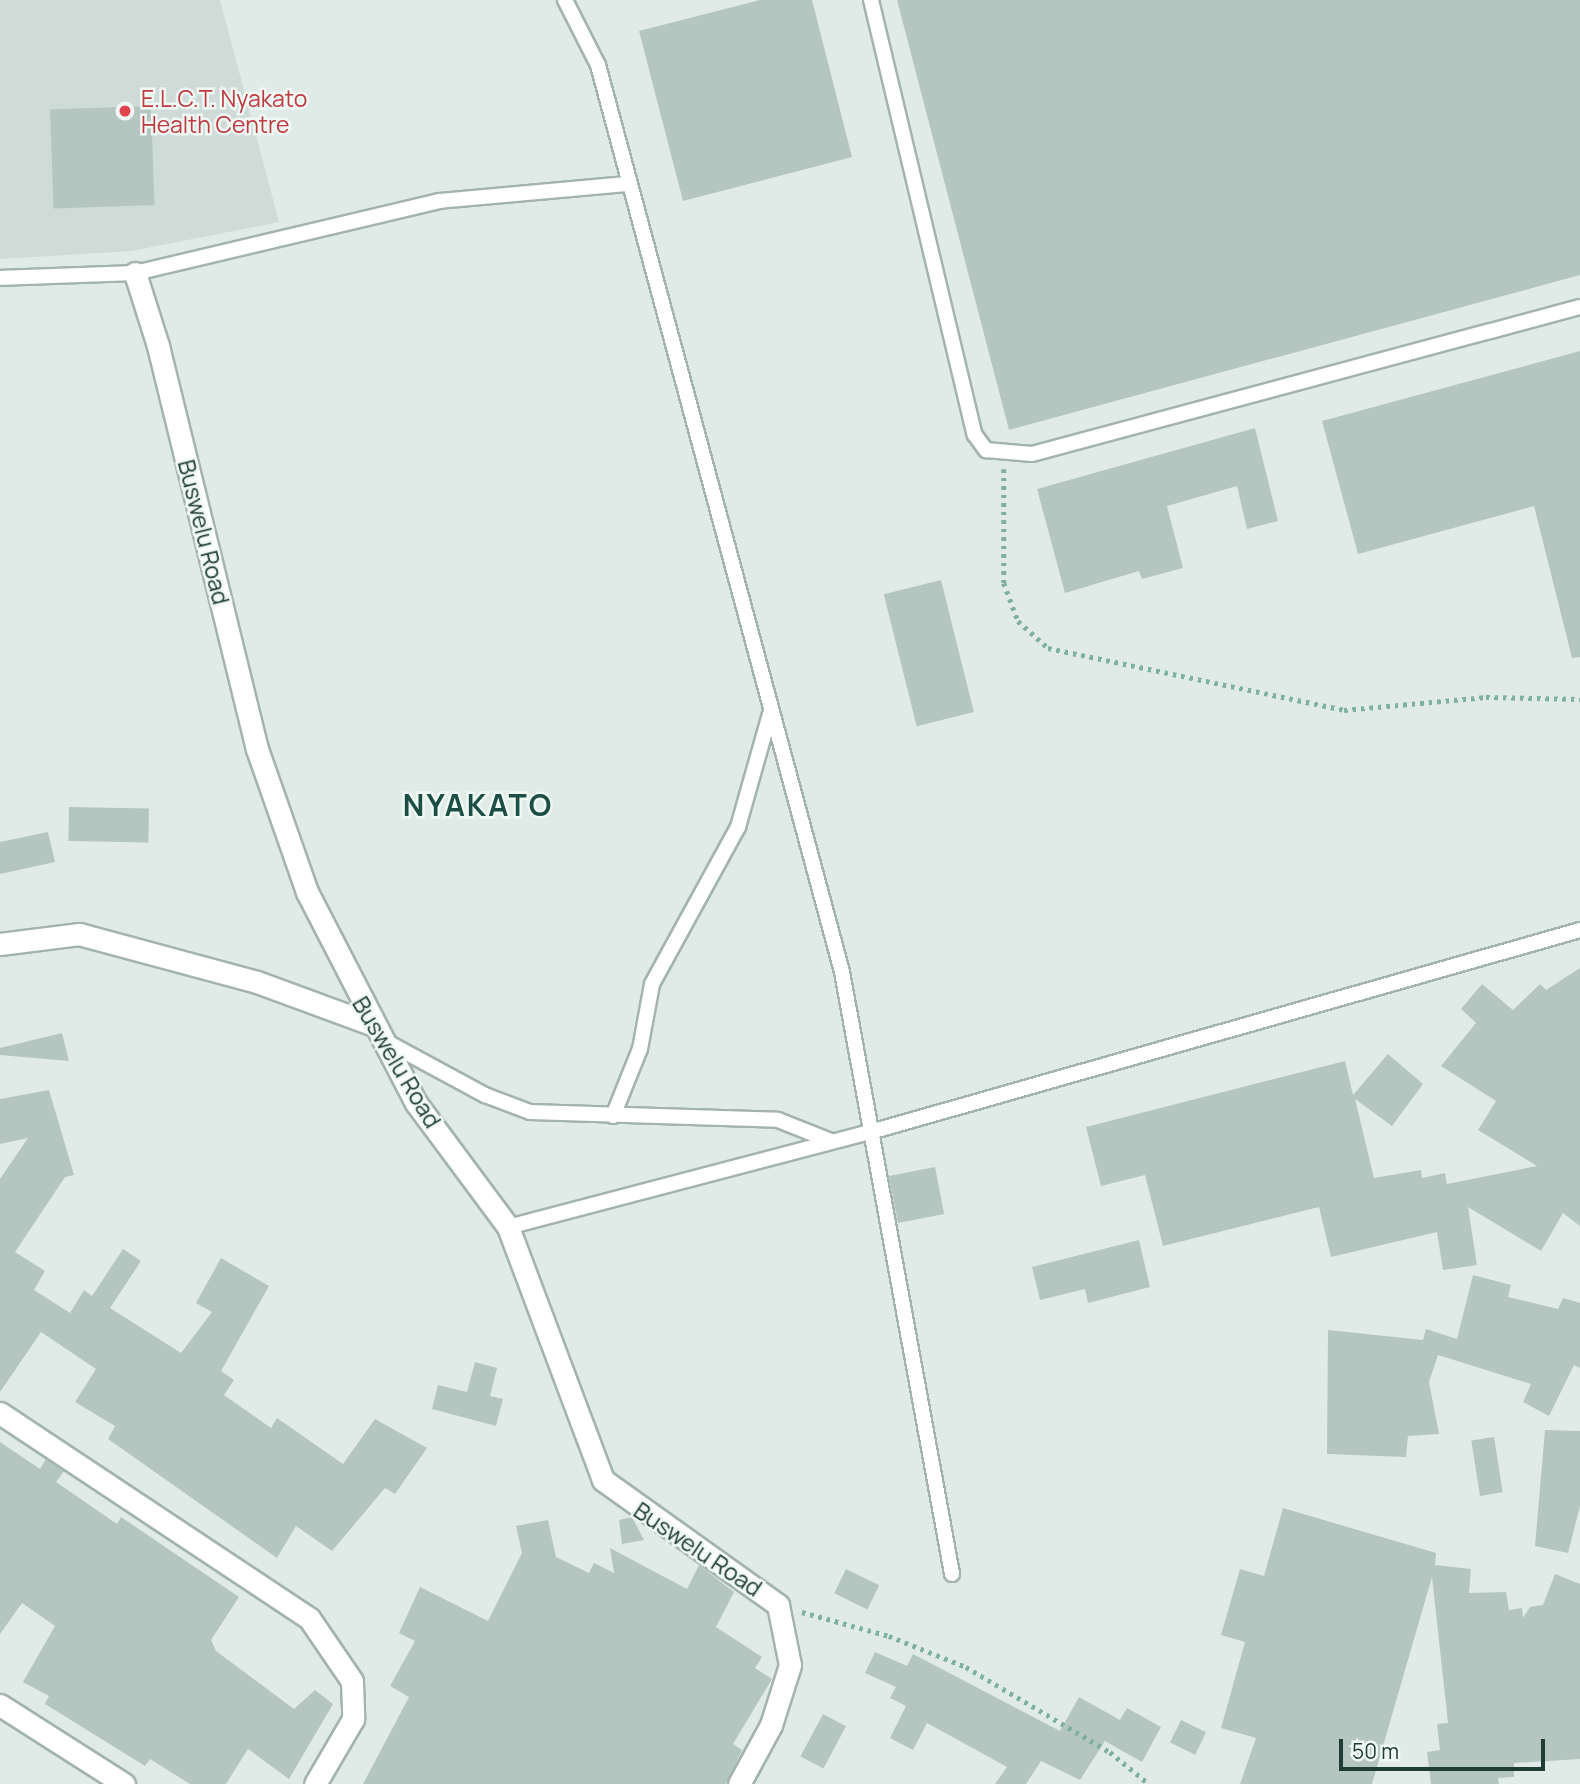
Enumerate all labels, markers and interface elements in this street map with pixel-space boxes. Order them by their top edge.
place label: E.L.C.T. Nyakato Health Centre [141,84,307,138]
marker: E.L.C.T. Nyakato Health Centre [115,101,135,121]
street label: Buswelu Road [173,457,235,607]
district label: NYAKATO [404,787,552,823]
street label: Buswelu Road [347,991,447,1133]
street label: Buswelu Road [629,1496,767,1602]
scale bar [1342,1724,1548,1768]
text: 50 m [1352,1737,1399,1765]

